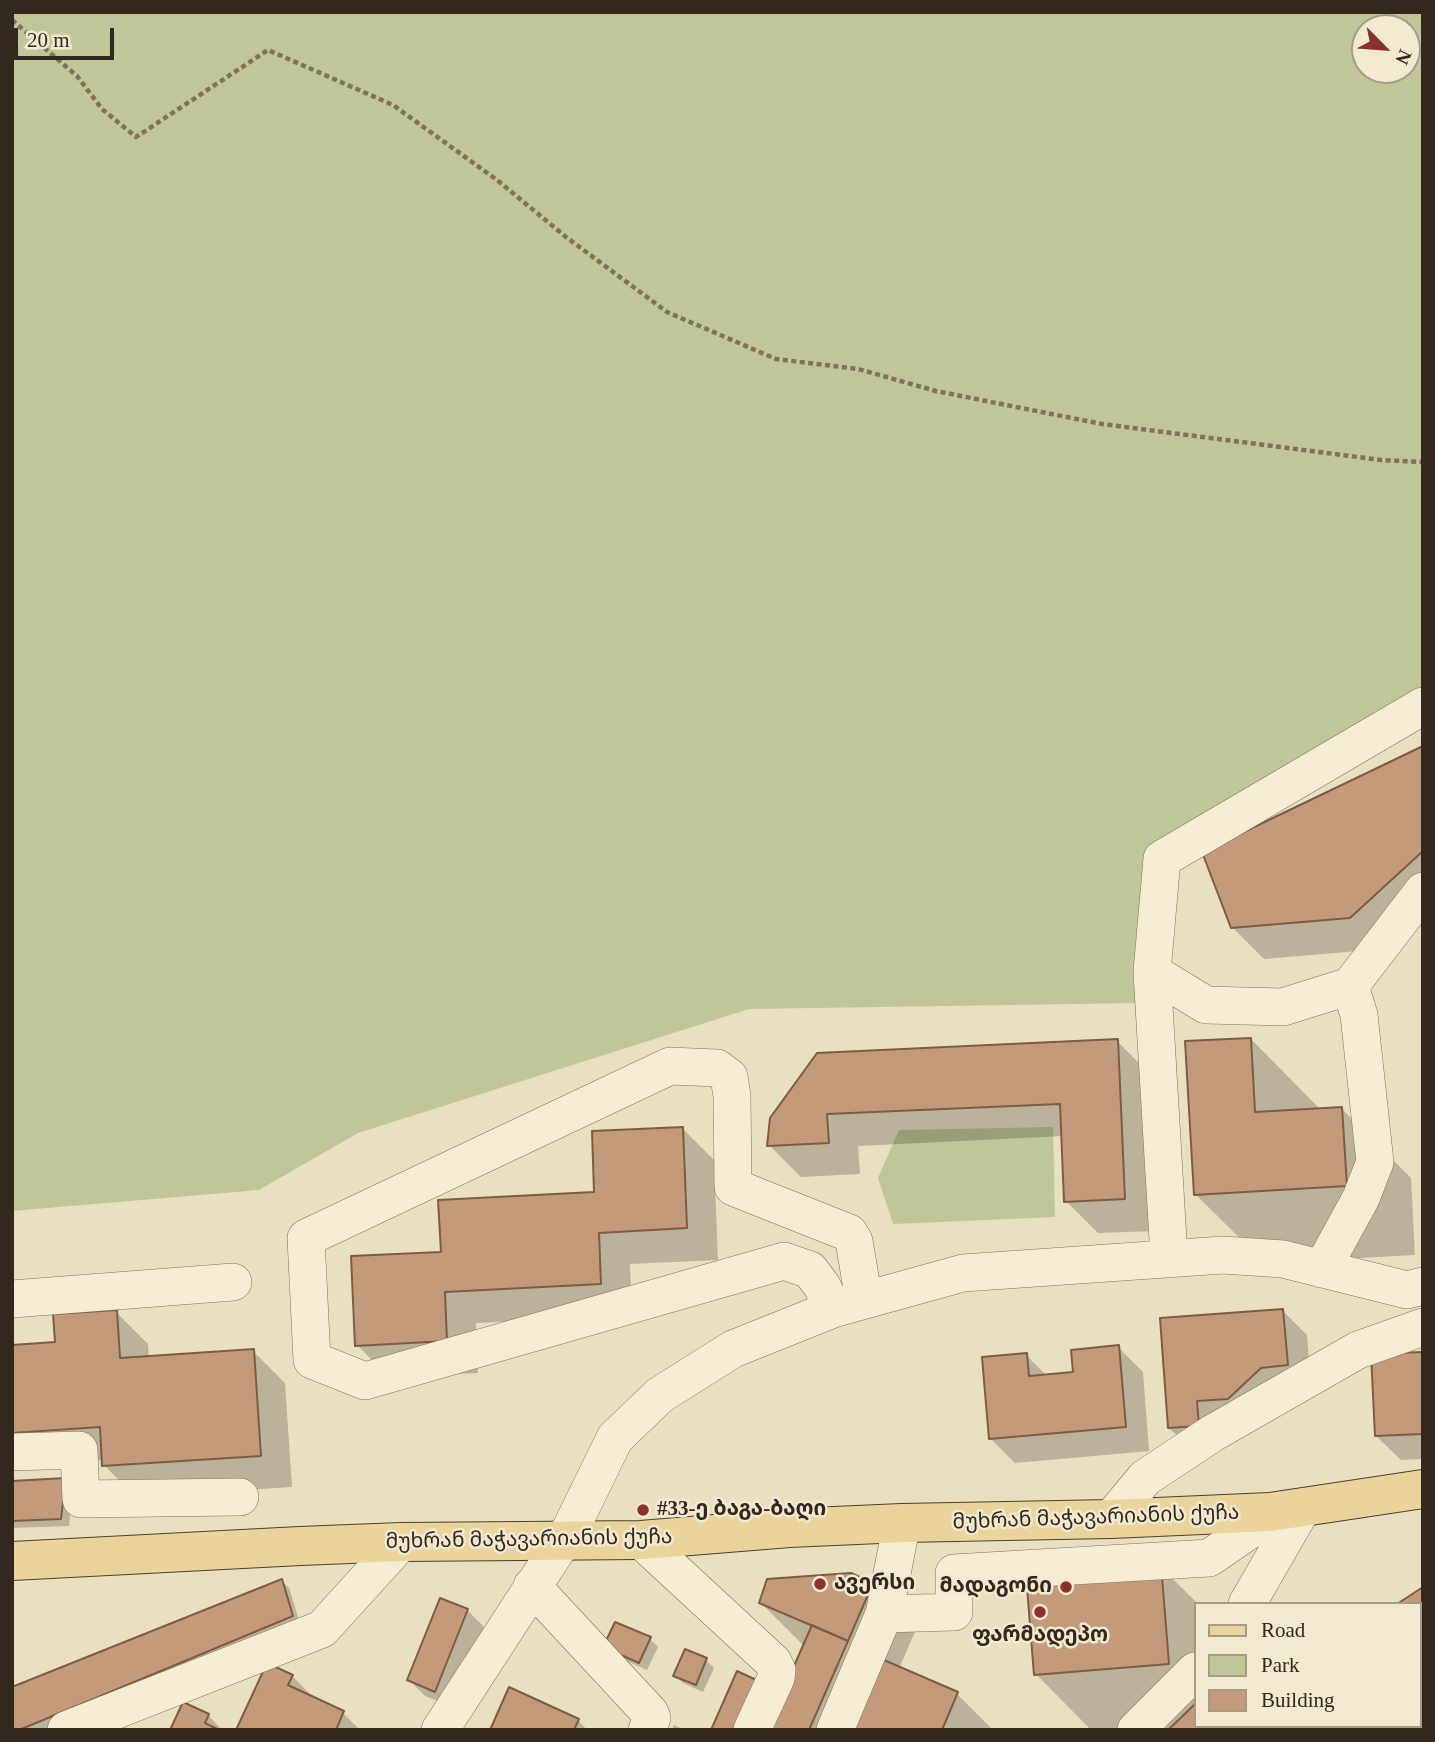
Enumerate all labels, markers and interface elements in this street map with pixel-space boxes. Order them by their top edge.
scale bar [18,14,117,58]
north arrow [1351,14,1421,84]
text: 20 m [27,28,70,52]
text: N [1391,47,1416,68]
place label: #33-ე ბაგა-ბაღი [657,1497,826,1523]
street label: მუხრან მაჭავარიანის ქუჩა [952,1500,1240,1536]
marker: #33-ე ბაგა-ბაღი [635,1502,651,1518]
street label: მუხრან მაჭავარიანის ქუჩა [385,1525,673,1555]
place label: ავერსი [834,1571,915,1597]
place label: მადაგონი [939,1574,1052,1600]
marker: ავერსი [812,1576,828,1592]
marker: მადაგონი [1058,1579,1074,1595]
legend [1194,1602,1421,1728]
marker: ფარმადეპო [1032,1604,1048,1620]
text: Road [1261,1618,1305,1642]
place label: ფარმადეპო [972,1623,1108,1649]
text: Park [1261,1653,1300,1677]
text: Building [1261,1688,1335,1712]

